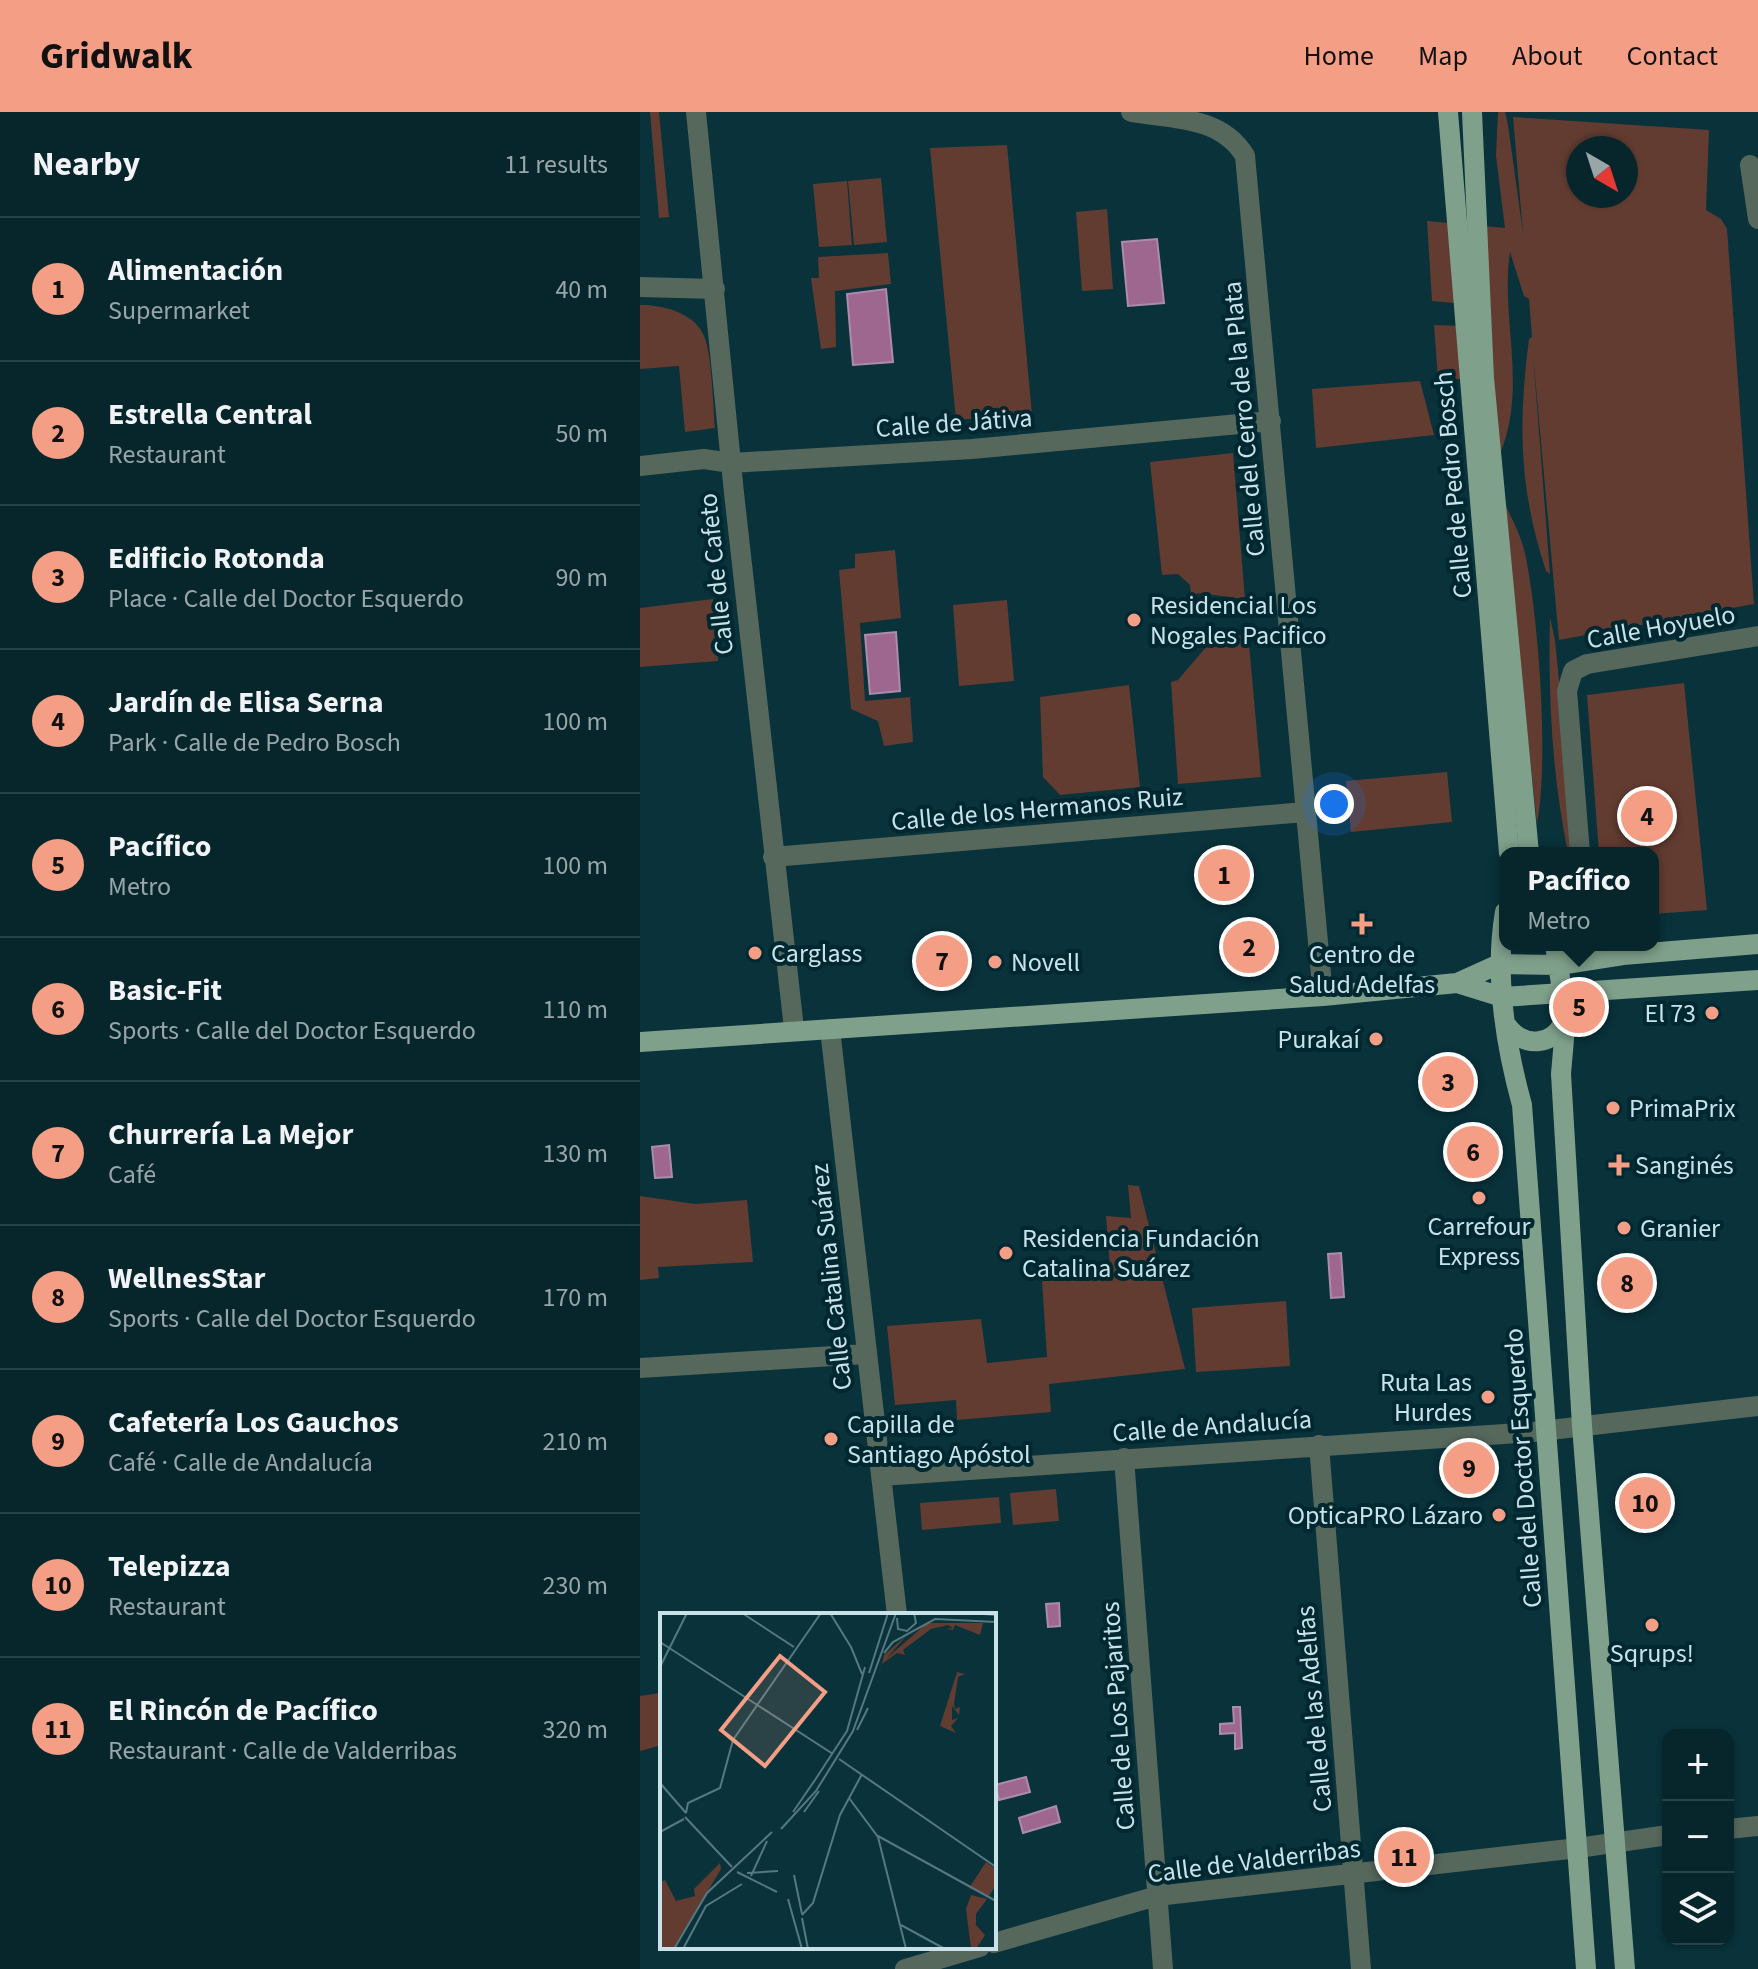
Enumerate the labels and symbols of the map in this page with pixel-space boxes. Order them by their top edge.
north arrow [1566,136,1638,208]
street label: Calle del Cerro de la Plata [1214,280,1274,558]
street label: Calle de Pedro Bosch [1425,370,1481,600]
street label: Calle de Játiva [874,399,1034,447]
street label: Calle de Cafeto [689,491,743,657]
place label: Residencial Los Nogales Pacifico [1150,587,1327,654]
street label: Calle Hoyuelo [1584,596,1738,658]
marker: Residencial Los Nogales Pacifico [1125,611,1143,629]
street label: Calle de los Hermanos Ruiz [890,778,1184,840]
your location [1314,784,1354,824]
pin: 4 [1621,786,1673,846]
pin: 1 [1198,845,1250,905]
marker: Centro de Salud Adelfas [1351,913,1373,935]
pin: 2 [1223,917,1275,977]
pin: 7 [916,931,968,991]
place label: Carglass [771,935,862,972]
place label: Centro de Salud Adelfas [1289,936,1435,1003]
marker: Carglass [746,944,764,962]
place label: Novell [1011,944,1080,981]
marker: Novell [986,953,1004,971]
pin: 5 [1553,977,1605,1037]
place label: El 73 [1645,995,1696,1032]
marker: El 73 [1703,1004,1721,1022]
place label: Purakaí [1278,1021,1362,1058]
marker: Purakaí [1367,1030,1385,1048]
pin: 3 [1422,1052,1474,1112]
place label: PrimaPrix [1629,1090,1736,1127]
marker: PrimaPrix [1604,1099,1622,1117]
pin: 6 [1447,1122,1499,1182]
place label: Sanginés [1635,1147,1734,1184]
marker: Sanginés [1610,1156,1628,1174]
street label: Calle Catalina Suárez [801,1162,861,1392]
marker: Carrefour Express [1470,1189,1488,1207]
place label: Carrefour Express [1427,1208,1532,1275]
place label: Granier [1640,1210,1721,1247]
marker: Granier [1615,1219,1633,1237]
place label: Residencia Fundación Catalina Suárez [1022,1220,1260,1287]
marker: Residencia Fundación Catalina Suárez [997,1244,1015,1262]
pin: 8 [1601,1253,1653,1313]
street label: Calle del Doctor Esquerdo [1495,1327,1551,1609]
place label: Ruta Las Hurdes [1380,1364,1472,1431]
marker: Ruta Las Hurdes [1479,1388,1497,1406]
street label: Calle de Andalucía [1111,1401,1313,1451]
place label: Capilla de Santiago Apóstol [847,1406,1031,1473]
marker: Capilla de Santiago Apóstol [822,1430,840,1448]
pin: 9 [1443,1438,1495,1498]
pin: 10 [1619,1473,1671,1533]
place label: OpticaPRO Lázaro [1288,1497,1483,1534]
marker: OpticaPRO Lázaro [1490,1506,1508,1524]
street label: Calle de Los Pajaritos [1092,1600,1144,1832]
street label: Calle de las Adelfas [1287,1604,1341,1814]
inset map [660,1613,996,1949]
marker: Sqrups! [1643,1616,1661,1634]
place label: Sqrups! [1610,1635,1694,1672]
pin: 11 [1378,1827,1430,1887]
street label: Calle de Valderribas [1145,1830,1363,1892]

